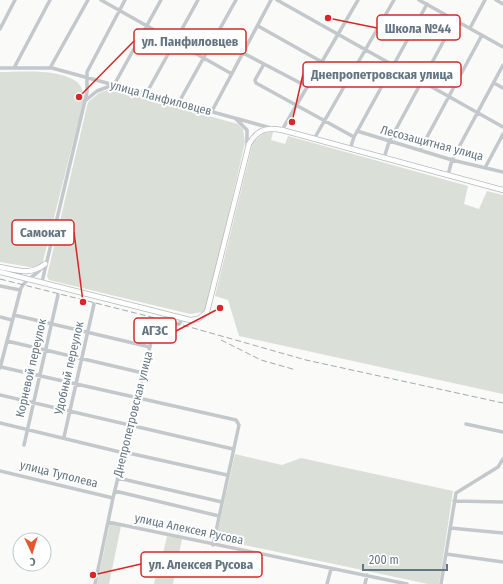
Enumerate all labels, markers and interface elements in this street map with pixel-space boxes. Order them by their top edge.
callout: Школа №44 [377,15,460,40]
text: Школа №44 [385,21,451,36]
callout: ул. Панфиловцев [134,29,246,54]
text: ул. Панфиловцев [141,34,239,49]
callout: Днепропетровская улица [303,62,461,87]
text: Днепропетровская улица [310,67,454,82]
street label: улица Панфиловцев [109,78,213,118]
street label: Лесозащитная улица [379,123,485,164]
callout: Самокат [12,220,74,245]
text: Самокат [20,225,66,240]
street label: Корневой переулок [13,317,49,419]
callout: АГЗС [134,318,176,343]
street label: Удобный переулок [51,320,87,417]
text: АГЗС [141,323,168,338]
street label: Днепропетровская улица [110,350,155,479]
street label: улица Туполева [19,458,99,490]
street label: улица Алексея Русова [133,511,245,547]
north arrow [12,532,52,572]
scale bar [363,546,447,572]
callout: ул. Алексея Русова [141,552,262,577]
text: 200 m [369,553,399,567]
text: С [29,555,36,568]
text: ул. Алексея Русова [148,557,254,572]

